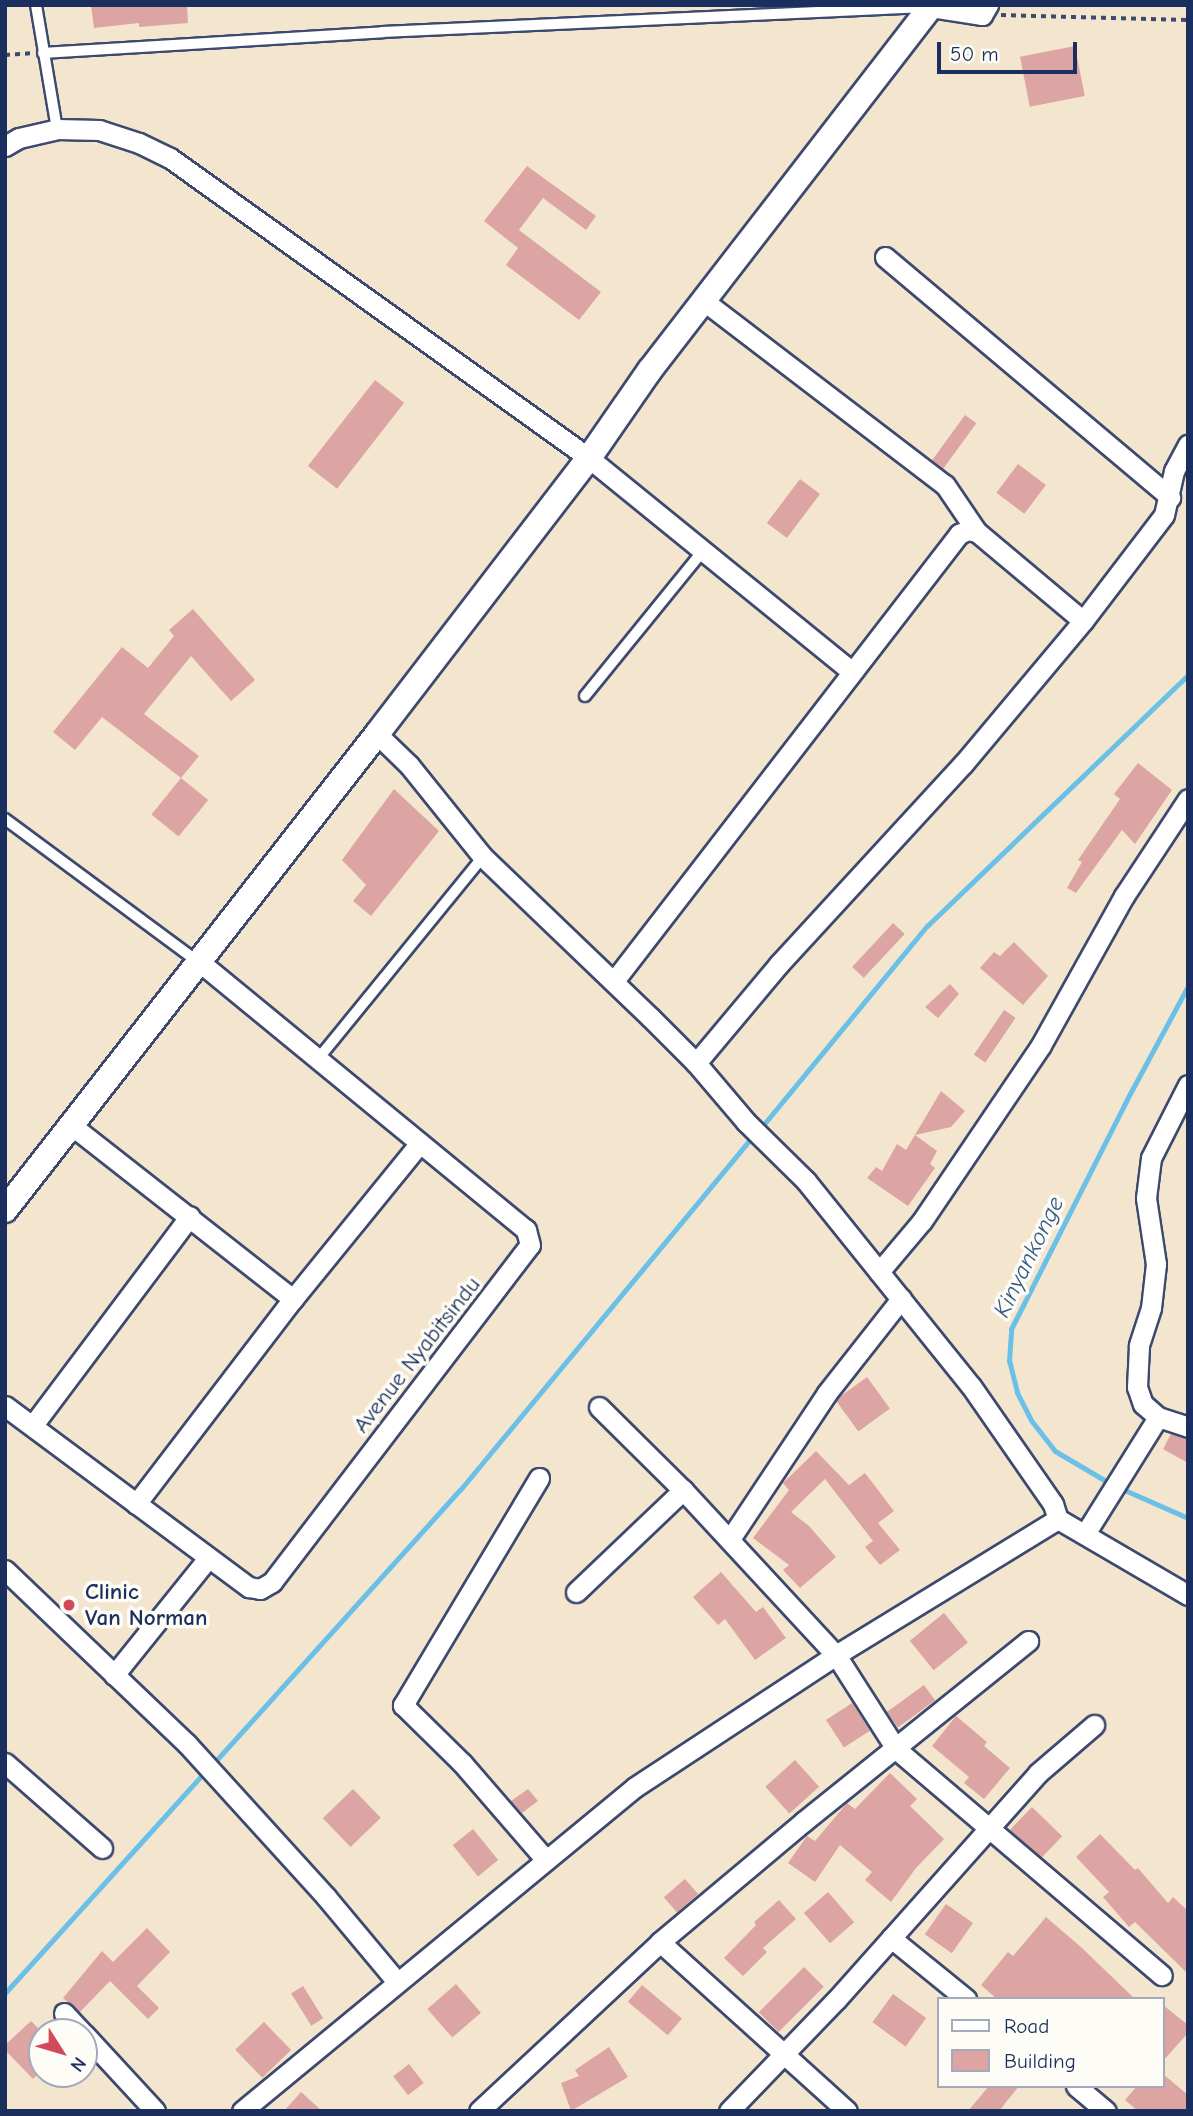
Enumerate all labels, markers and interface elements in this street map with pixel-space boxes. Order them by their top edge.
scale bar [941,28,1081,72]
text: 50 m [950,42,999,66]
water label: Kinyankonge [987,1192,1071,1322]
street label: Avenue Nyabitsindu [348,1272,486,1438]
place label: Clinic Van Norman [85,1578,207,1632]
marker: Clinic Van Norman [59,1595,79,1615]
legend [937,1997,1165,2088]
text: Road [1004,2014,1049,2038]
north arrow [28,2018,98,2088]
text: Building [1004,2049,1076,2073]
text: N [66,2053,91,2076]

